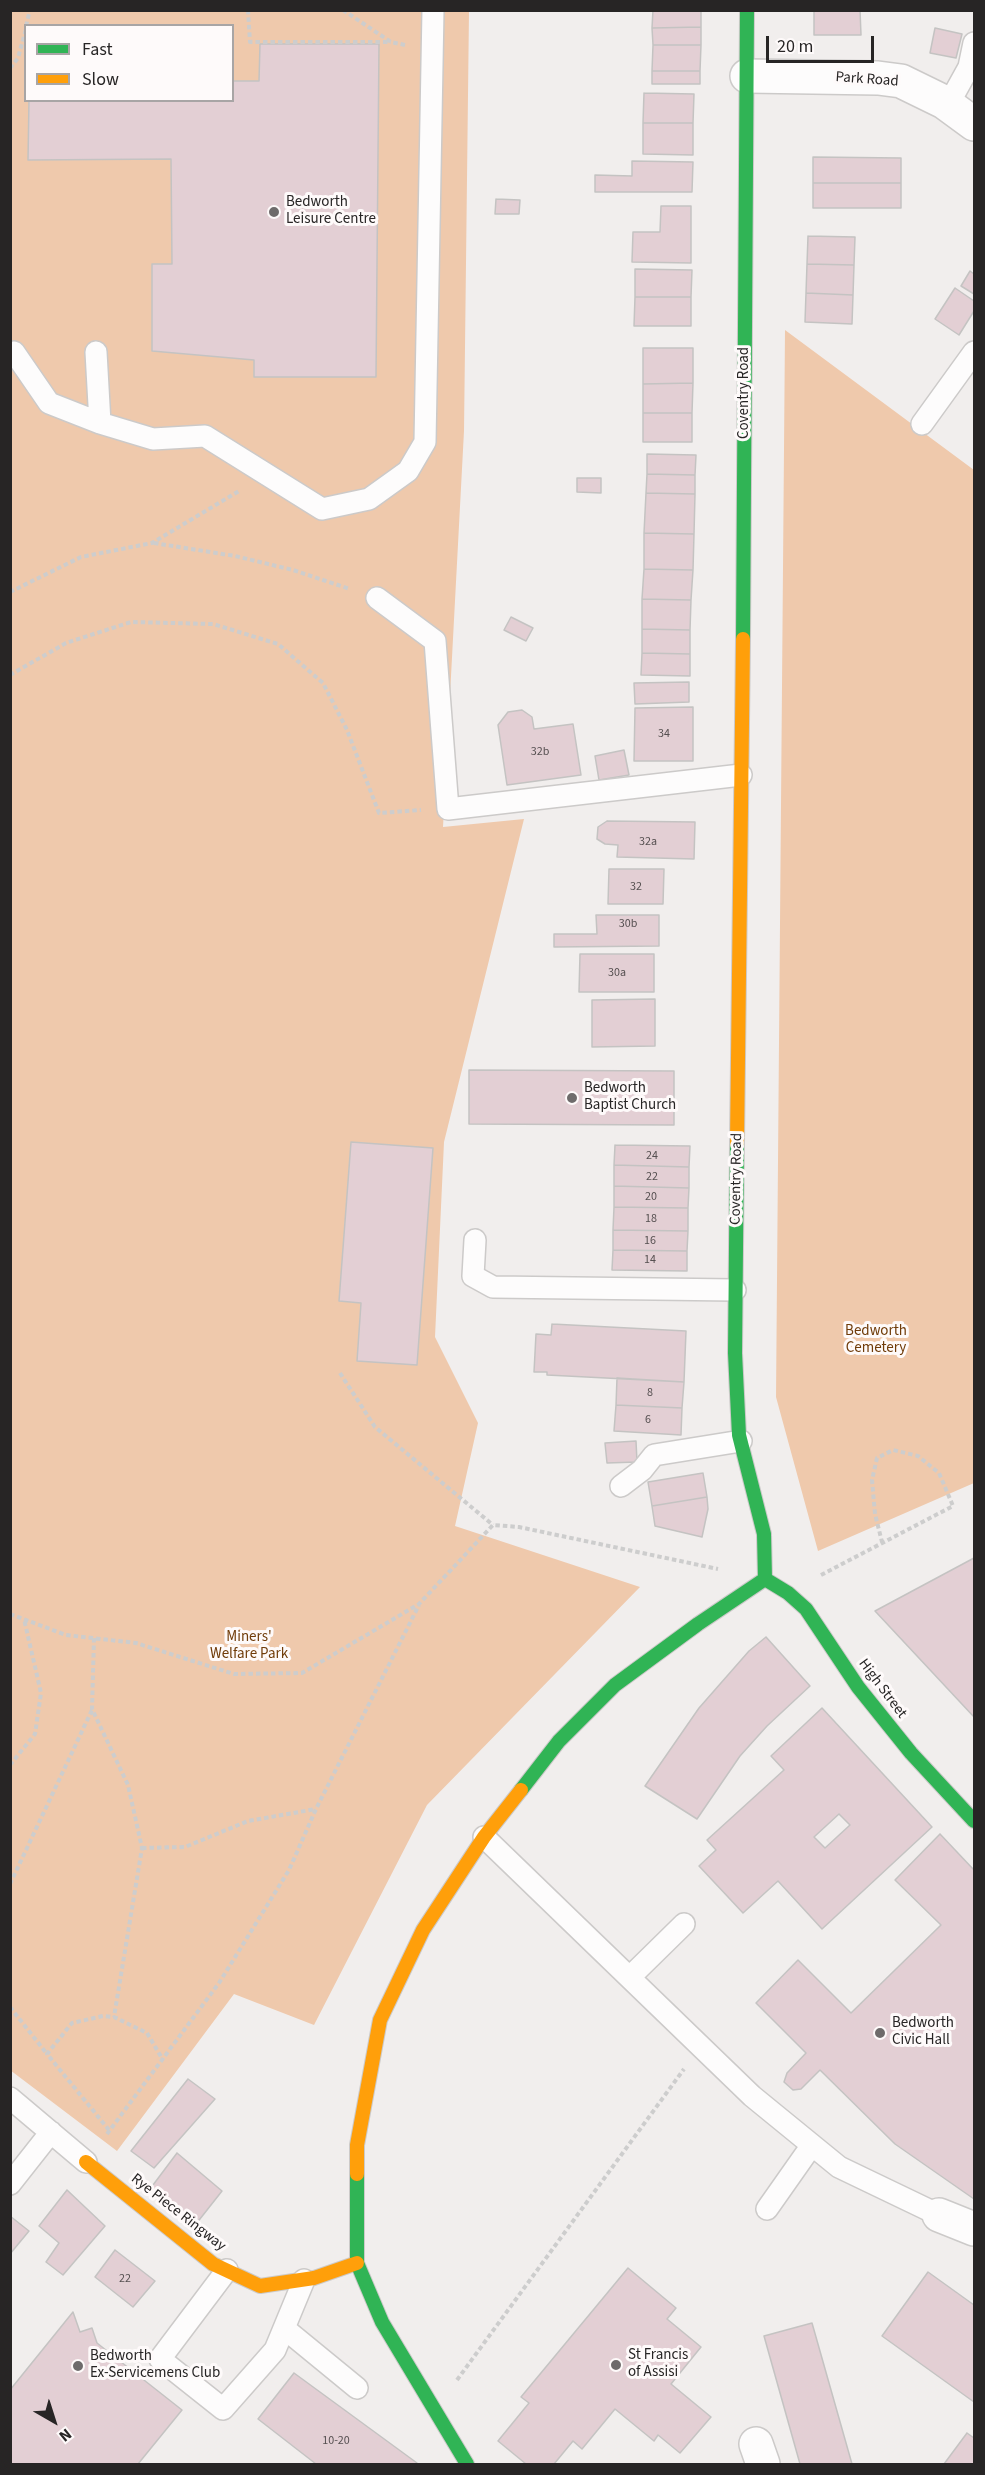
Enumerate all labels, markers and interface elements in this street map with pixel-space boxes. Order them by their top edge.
legend [24,24,234,102]
scale bar [769,24,877,62]
text: 20 m [777,34,813,59]
text: Fast [82,37,113,62]
text: Slow [82,67,119,92]
street label: Park Road [835,69,899,91]
place label: Bedworth Leisure Centre [286,194,376,229]
marker: Bedworth Leisure Centre [267,205,281,219]
street label: Coventry Road [736,347,754,439]
house number: 34 [658,727,670,741]
house number: 32b [531,745,549,759]
house number: 32a [639,835,657,849]
house number: 32 [630,880,642,894]
house number: 30b [619,917,637,931]
house number: 30a [608,966,626,980]
place label: Bedworth Baptist Church [584,1080,676,1115]
marker: Bedworth Baptist Church [565,1091,579,1105]
street label: Coventry Road [727,1133,747,1225]
house number: 24 [646,1149,658,1163]
house number: 22 [646,1170,658,1184]
house number: 20 [645,1190,657,1204]
house number: 18 [645,1212,657,1226]
house number: 16 [644,1234,656,1248]
house number: 14 [644,1253,656,1267]
park label: Bedworth Cemetery [845,1323,907,1358]
house number: 8 [647,1386,653,1400]
house number: 6 [645,1413,651,1427]
park label: Miners' Welfare Park [210,1629,288,1664]
street label: High Street [854,1656,910,1722]
place label: Bedworth Civic Hall [892,2015,954,2050]
marker: Bedworth Civic Hall [873,2026,887,2040]
street label: Rye Piece Ringway [127,2170,229,2256]
house number: 22 [119,2272,131,2286]
place label: St Francis of Assisi [628,2347,688,2382]
place label: Bedworth Ex-Servicemens Club [90,2348,220,2383]
marker: St Francis of Assisi [609,2358,623,2372]
marker: Bedworth Ex-Servicemens Club [71,2359,85,2373]
north arrow [24,2391,84,2451]
text: N [54,2423,76,2447]
house number: 10-20 [322,2434,350,2448]

